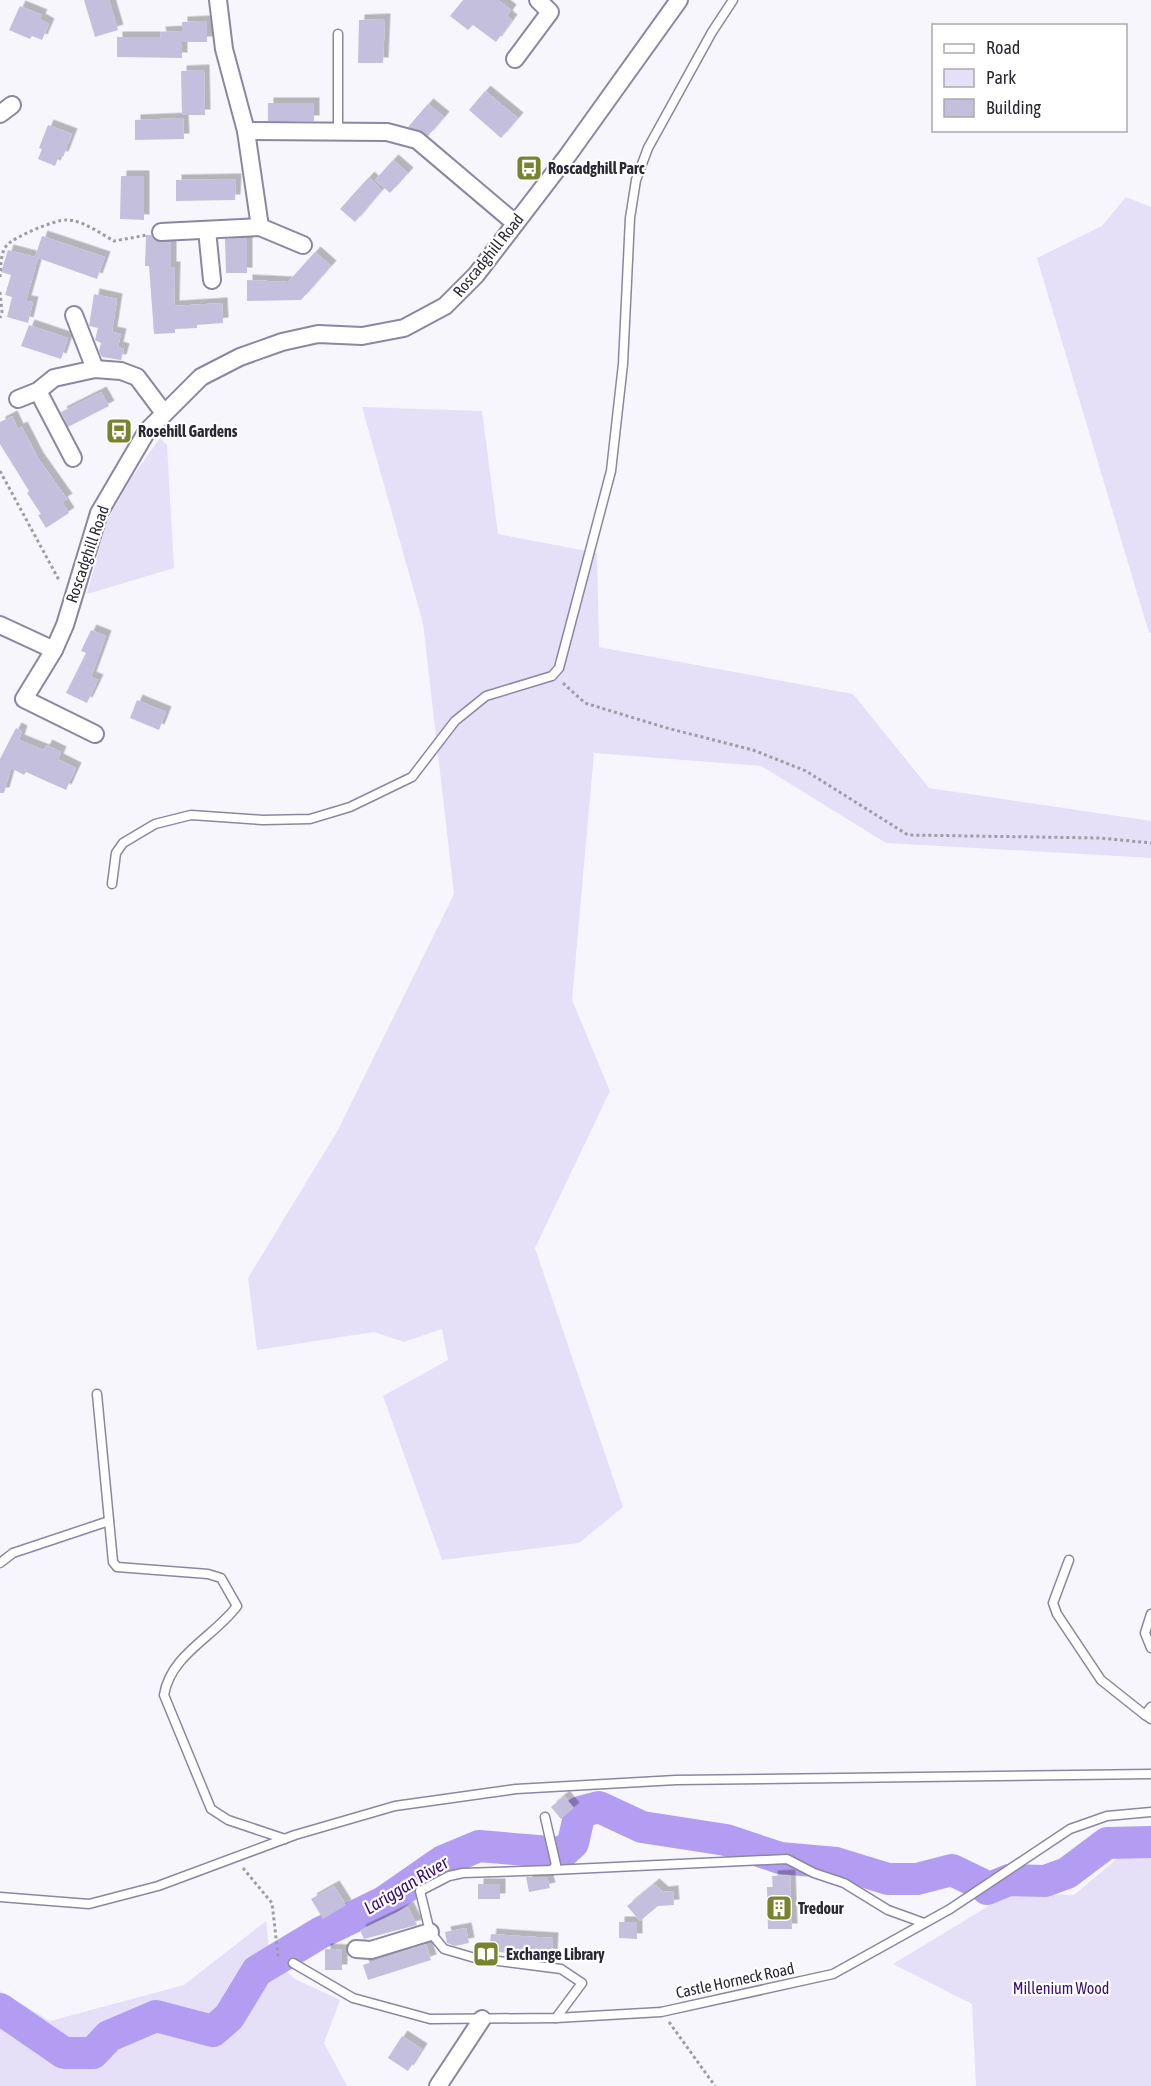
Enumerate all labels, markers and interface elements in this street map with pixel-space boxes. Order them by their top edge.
legend [932,24,1127,132]
text: Road [986,37,1020,58]
text: Park [986,67,1016,88]
text: Building [986,97,1041,118]
bus stop icon: Roscadghill Parc [514,153,544,183]
place label: Roscadghill Parc [548,159,645,177]
street label: Roscadghill Road [449,210,528,301]
bus stop icon: Rosehill Gardens [104,416,134,446]
place label: Rosehill Gardens [138,422,238,440]
street label: Roscadghill Road [62,503,113,605]
water label: Lariggan River [360,1851,452,1918]
building icon: Tredour [764,1893,794,1923]
place label: Tredour [798,1899,844,1917]
library icon: Exchange Library [471,1939,501,1969]
place label: Exchange Library [506,1945,605,1963]
street label: Castle Horneck Road [674,1959,796,2001]
park label: Millenium Wood [1013,1979,1109,1997]

